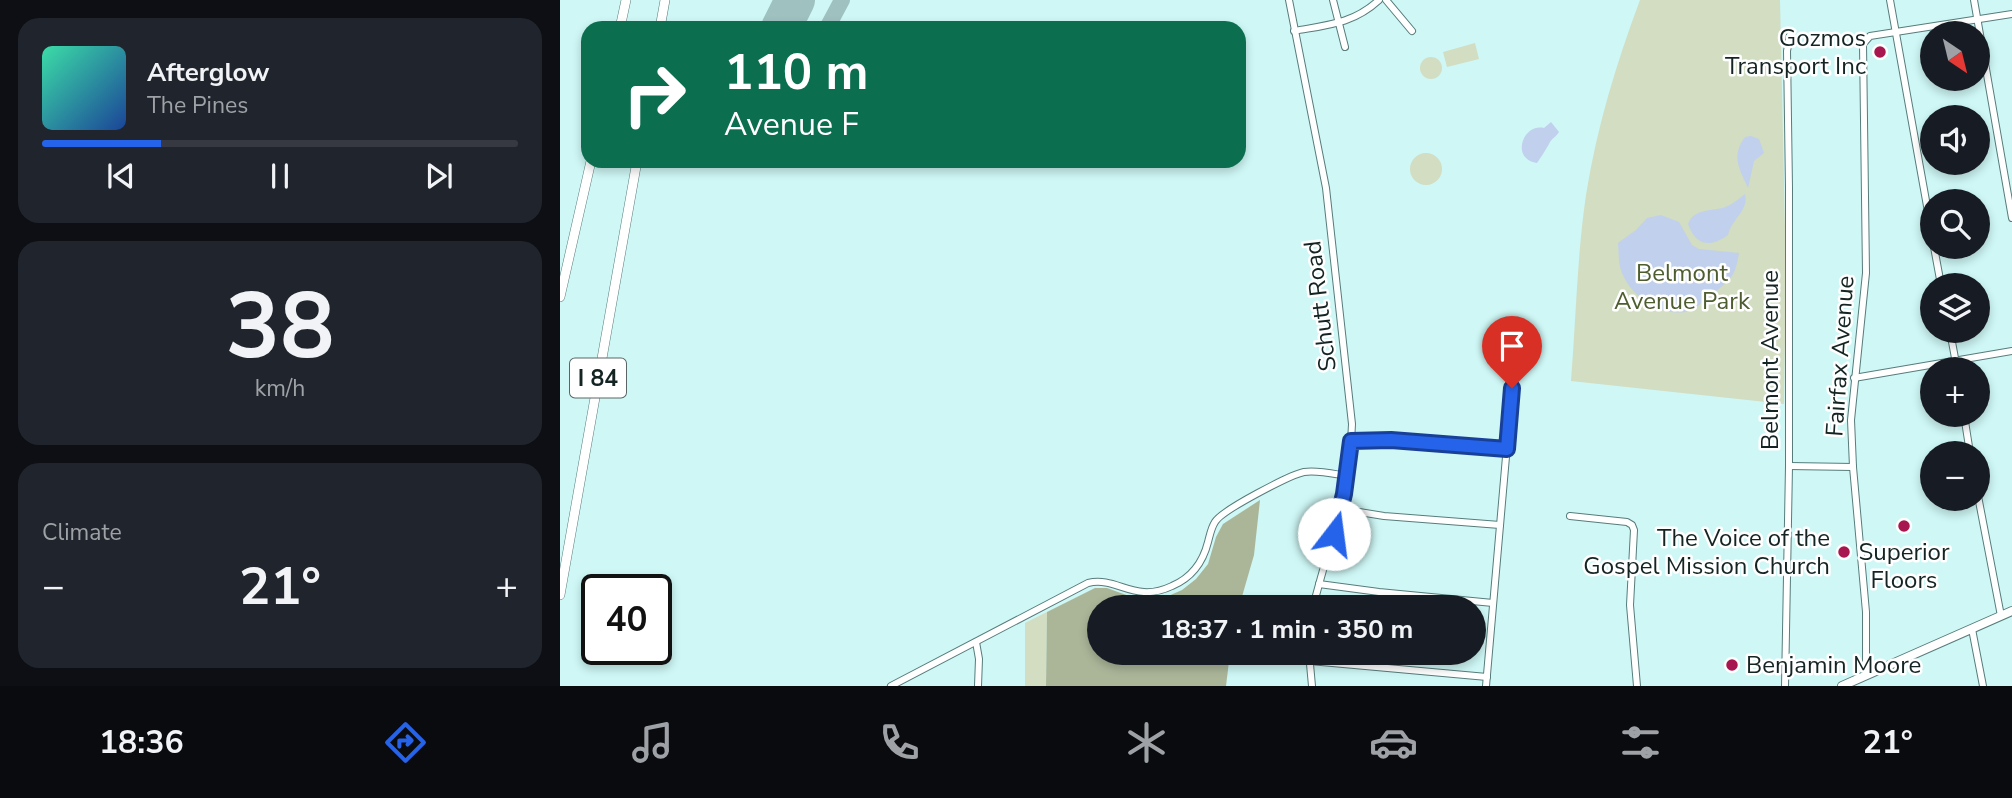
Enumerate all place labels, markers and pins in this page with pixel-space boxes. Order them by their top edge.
place label: Gozmos Transport Inc [1725,22,1866,82]
marker: Gozmos Transport Inc [1872,44,1888,60]
pin [1482,316,1542,388]
marker: Superior Floors [1896,518,1912,534]
place label: The Voice of the Gospel Mission Church [1583,522,1830,582]
place label: Superior Floors [1858,536,1950,596]
marker: The Voice of the Gospel Mission Church [1836,544,1852,560]
place label: Benjamin Moore [1746,649,1921,681]
marker: Benjamin Moore [1724,657,1740,673]

